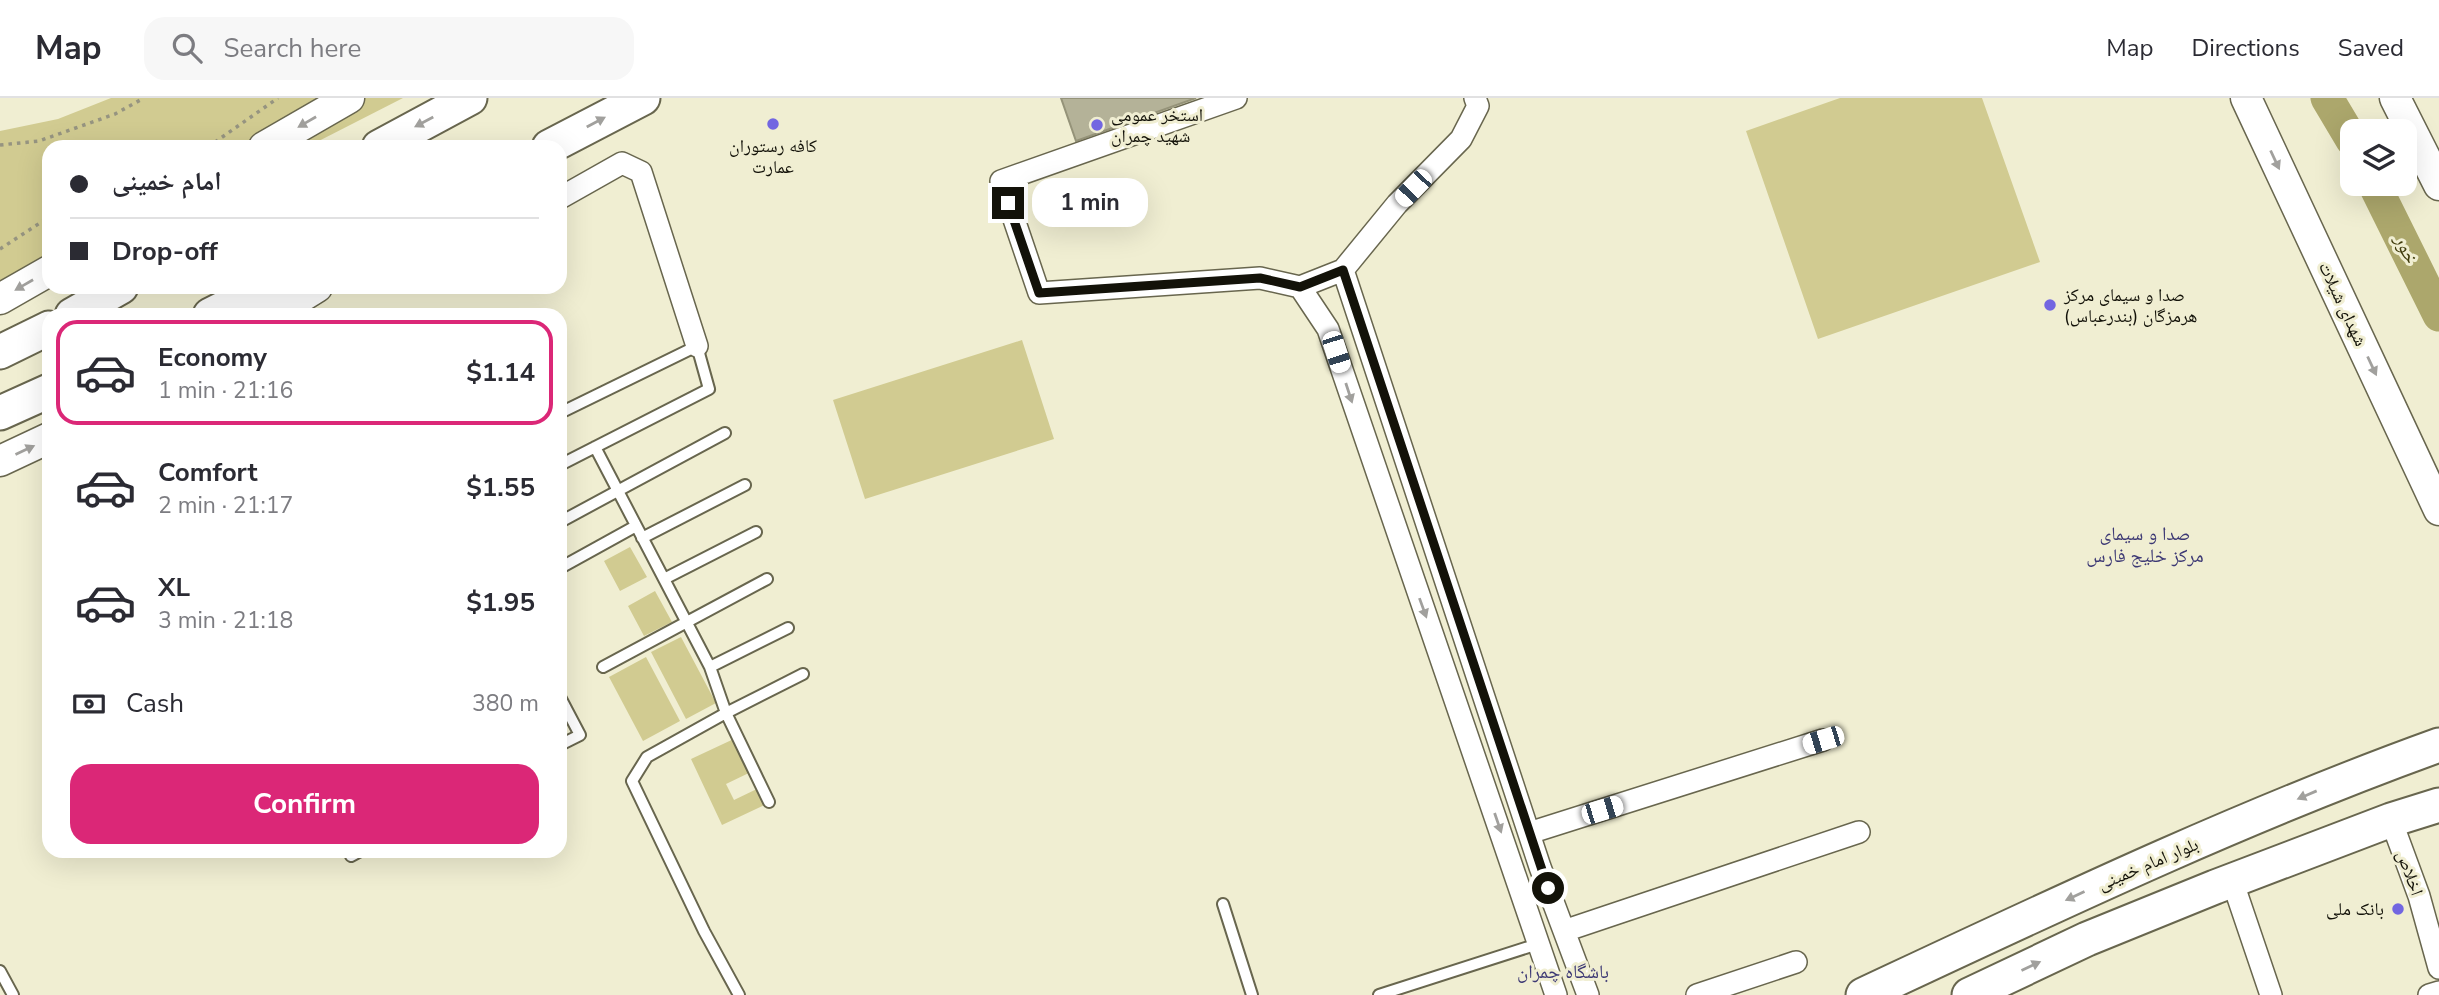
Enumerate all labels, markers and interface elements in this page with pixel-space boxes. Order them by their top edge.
search box [144,17,634,80]
text: Map [35,26,102,71]
icon: search [168,29,206,67]
text: Search here [224,31,361,66]
text: Map [2106,32,2153,64]
text: Directions [2191,32,2300,64]
text: Saved [2338,32,2404,64]
place label: استخر عمومی شهید چمران [1111,103,1203,148]
one-way arrow [297,116,316,129]
one-way arrow [414,116,434,128]
marker: کافه رستوران عمارت [765,116,781,132]
one-way arrow [586,117,606,128]
marker: استخر عمومی شهید چمران [1089,117,1105,133]
map controls [2340,119,2417,196]
button: layers [2340,119,2417,196]
place label: کافه رستوران عمارت [729,134,817,179]
one-way arrow [2269,150,2281,170]
text: امام خمینی [112,164,222,199]
car [1391,166,1436,210]
callout: 1 min [1032,178,1148,228]
route end [992,187,1024,219]
text: 1 min [1060,187,1120,218]
water label: خور [2387,229,2424,268]
text: Drop-off [112,234,218,269]
street label: شهدای شیلات [2313,258,2373,350]
one-way arrow [15,279,34,291]
place label: صدا و سیمای مرکز هرمزگان (بندرعباس) [2063,283,2197,328]
marker: صدا و سیمای مرکز هرمزگان (بندرعباس) [2042,297,2058,313]
car [1320,329,1353,375]
text: Economy [158,340,267,375]
icon: car [74,341,137,404]
text: $1.14 [466,355,535,390]
one-way arrow [2366,356,2378,376]
text: 1 min · 21:16 [158,375,293,406]
one-way arrow [1344,382,1355,403]
one-way arrow [14,444,35,455]
text: Comfort [158,455,258,490]
icon: car [74,456,137,519]
text: $1.55 [466,470,535,505]
text: 2 min · 21:17 [158,490,293,521]
district label: صدا و سیمای مرکز خلیج فارس [2086,521,2204,569]
text: XL [158,570,190,605]
icon: car [74,571,137,634]
text: $1.95 [466,585,535,620]
one-way arrow [1418,598,1429,619]
text: 3 min · 21:18 [158,605,293,636]
icon: cash [70,685,108,723]
text: Cash [126,686,184,721]
text: 380 m [472,688,539,719]
car [1800,724,1847,756]
button: Confirm [70,764,539,844]
one-way arrow [2296,790,2317,801]
car [1579,794,1626,826]
one-way arrow [1493,813,1504,834]
street label: بلوار امام خمینی [2094,832,2202,896]
street label: اخلاص [2391,847,2429,899]
route start [1532,872,1564,904]
one-way arrow [2065,890,2085,901]
place label: بانک ملی [2326,897,2384,921]
marker: بانک ملی [2390,901,2406,917]
district label: باشگاه چمران [1517,959,1609,985]
one-way arrow [2020,960,2041,971]

